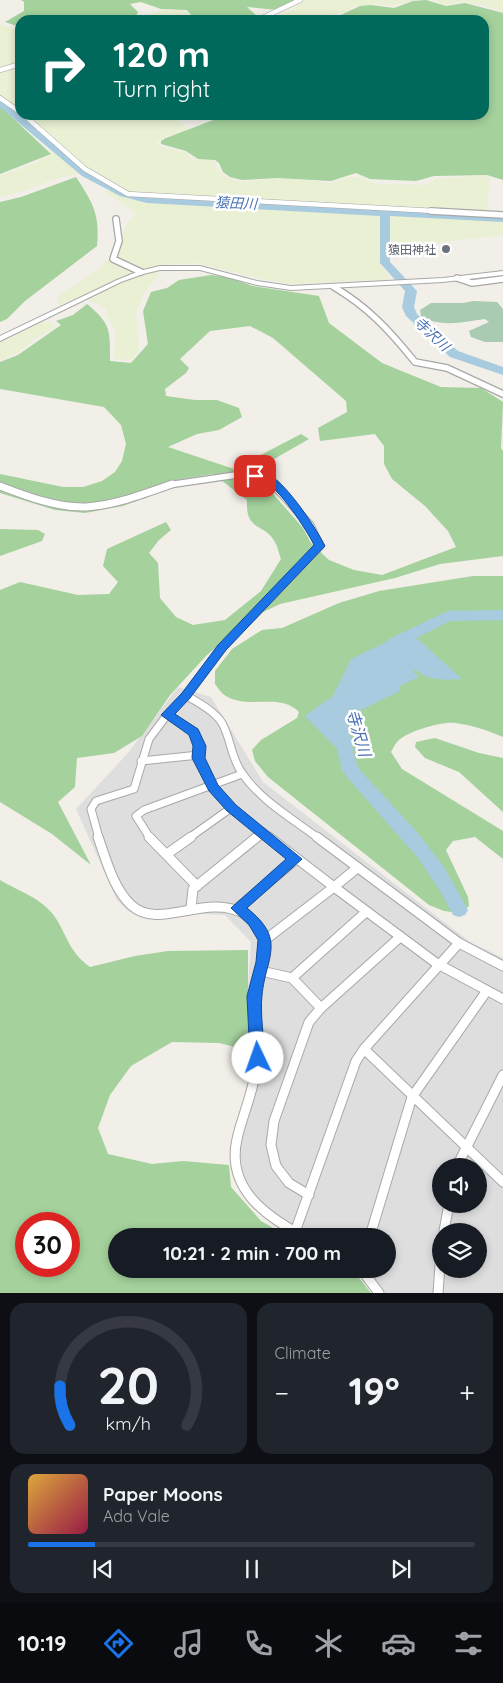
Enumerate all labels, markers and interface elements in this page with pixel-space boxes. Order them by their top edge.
text: 120 m [113,32,210,76]
icon: right [30,35,95,100]
text: Turn right [113,75,210,103]
water label: 猿田川 [215,193,259,213]
place label: 猿田神社 [388,242,436,257]
marker: 猿田神社 [440,243,452,255]
water label: 寺沢川 [411,313,455,356]
pin [234,455,276,497]
icon: arrive [241,462,269,490]
water label: 寺沢川 [343,707,376,761]
position arrow [231,1031,283,1083]
map controls [432,1158,487,1278]
button: sound [432,1158,487,1213]
speed limit sign: 30 [15,1212,80,1277]
button: layers [432,1223,487,1278]
text: 10:21 · 2 min · 700 m [163,1241,341,1265]
text: Climate [275,1343,331,1363]
text: 20 [97,1352,159,1417]
text: 19° [348,1367,400,1415]
text: − [275,1375,289,1410]
text: + [459,1375,475,1410]
text: km/h [106,1412,151,1434]
text: Paper Moons [103,1482,223,1506]
text: Ada Vale [103,1506,170,1526]
icon: previous [89,1555,117,1583]
icon: pause [238,1555,266,1583]
icon: next [387,1555,415,1583]
icon: directions [101,1626,136,1661]
icon: music [171,1626,206,1661]
icon: phone [241,1626,276,1661]
icon: climate [311,1626,346,1661]
icon: car [381,1626,416,1661]
icon: filters [451,1626,486,1661]
text: 10:19 [17,1629,67,1657]

